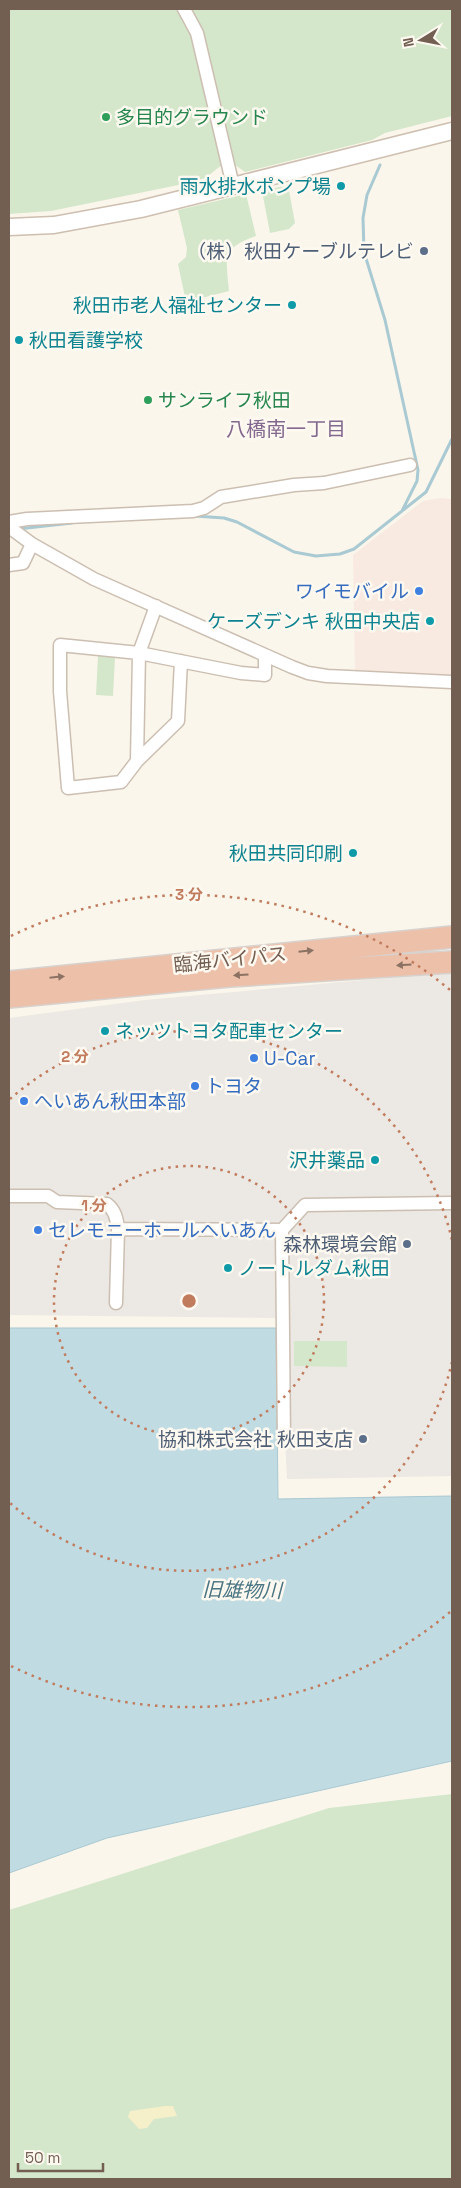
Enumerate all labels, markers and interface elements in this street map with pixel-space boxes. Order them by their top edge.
north arrow [396,15,446,65]
text: N [399,36,418,48]
place label: 多目的グラウンド [116,105,268,130]
marker: 多目的グラウンド [100,111,112,123]
place label: 雨水排水ポンプ場 [180,174,331,199]
marker: 雨水排水ポンプ場 [335,180,347,192]
place label: （株）秋田ケーブルテレビ [187,239,414,264]
marker: （株）秋田ケーブルテレビ [418,245,430,257]
place label: 秋田市老人福祉センター [73,293,282,318]
marker: 秋田市老人福祉センター [286,299,298,311]
place label: 秋田看護学校 [29,328,143,353]
marker: 秋田看護学校 [13,334,25,346]
place label: サンライフ秋田 [158,388,291,413]
marker: サンライフ秋田 [142,394,154,406]
district label: 八橋南一丁目 [226,416,346,442]
place label: ワイモバイル [295,579,409,604]
marker: ワイモバイル [413,585,425,597]
place label: ケーズデンキ 秋田中央店 [207,609,420,634]
marker: ケーズデンキ 秋田中央店 [424,615,436,627]
place label: 秋田共同印刷 [229,841,343,866]
marker: 秋田共同印刷 [347,847,359,859]
text: 3 分 [175,885,203,904]
street label: 臨海バイパス [172,941,288,978]
one-way arrow [298,947,314,955]
one-way arrow [395,962,411,970]
one-way arrow [233,972,249,980]
one-way arrow [50,973,66,981]
place label: ネッツトヨタ配車センター [115,1019,343,1044]
marker: ネッツトヨタ配車センター [99,1025,111,1037]
place label: U-Car [264,1046,316,1071]
text: 2 分 [61,1047,89,1066]
marker: U-Car [248,1052,260,1064]
place label: トヨタ [205,1074,262,1099]
marker: トヨタ [189,1080,201,1092]
place label: へいあん秋田本部 [34,1089,186,1114]
marker: へいあん秋田本部 [18,1095,30,1107]
place label: 沢井薬品 [289,1148,365,1173]
marker: 沢井薬品 [369,1154,381,1166]
text: 1 分 [81,1196,107,1215]
place label: セレモニーホールへいあん [48,1218,276,1243]
marker: セレモニーホールへいあん [32,1224,44,1236]
place label: 森林環境会館 [283,1232,397,1257]
marker: 森林環境会館 [401,1238,413,1250]
place label: ノートルダム秋田 [238,1256,390,1281]
marker: ノートルダム秋田 [222,1262,234,1274]
centre of rings [180,1292,198,1310]
place label: 協和株式会社 秋田支店 [158,1427,353,1452]
marker: 協和株式会社 秋田支店 [357,1433,369,1445]
water label: 旧雄物川 [202,1576,284,1604]
scale bar [18,2140,102,2172]
text: 50 m [25,2148,60,2167]

